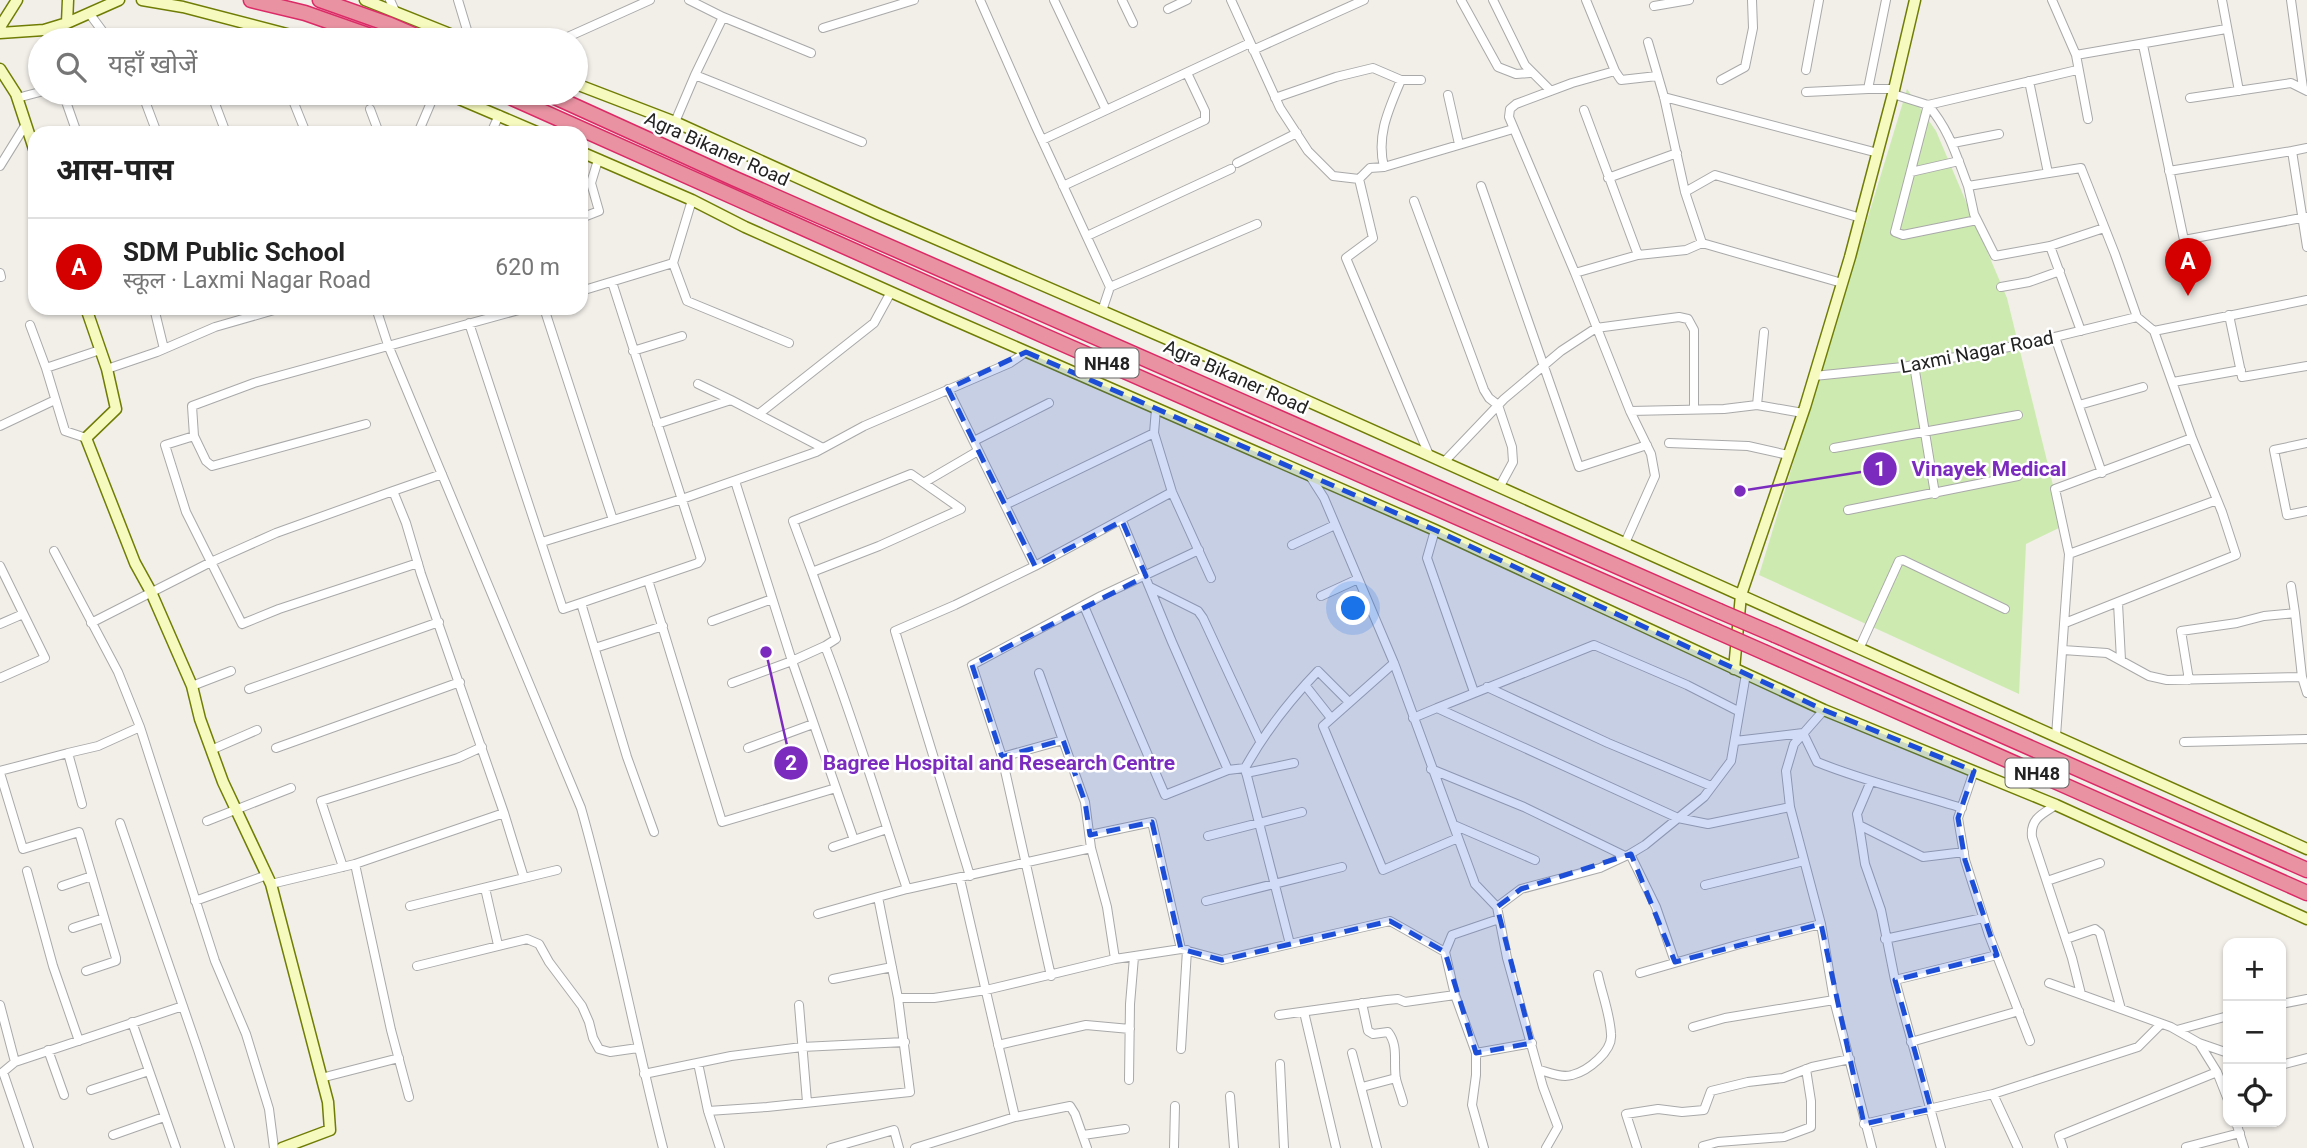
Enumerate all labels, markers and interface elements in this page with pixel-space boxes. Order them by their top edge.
search box [28,28,588,105]
icon: search [52,48,90,86]
text: यहाँ खोजें [108,49,197,79]
street label: Agra Bikaner Road [641,107,793,191]
text: आस-पास [56,152,174,187]
text: SDM Public School [123,237,345,267]
pin: A [2165,238,2211,296]
text: A [71,254,87,281]
text: 620 m [495,254,560,281]
text: स्कूल · Laxmi Nagar Road [123,267,371,294]
street label: Laxmi Nagar Road [1898,326,2056,378]
street label: Agra Bikaner Road [1160,335,1312,419]
road number: NH48 [1076,348,1138,377]
callout: Vinayek Medical [1862,448,2081,490]
text: 1 [1874,457,1886,481]
text: Vinayek Medical [1911,457,2067,481]
your location [1336,591,1370,625]
callout: Bagree Hospital and Research Centre [774,742,1189,784]
text: 2 [785,751,797,775]
text: Bagree Hospital and Research Centre [823,751,1175,775]
road number: NH48 [2006,758,2068,788]
map controls [2223,938,2286,1127]
button: + [2223,938,2286,1001]
button: − [2223,1001,2286,1064]
button: locate [2223,1064,2286,1127]

